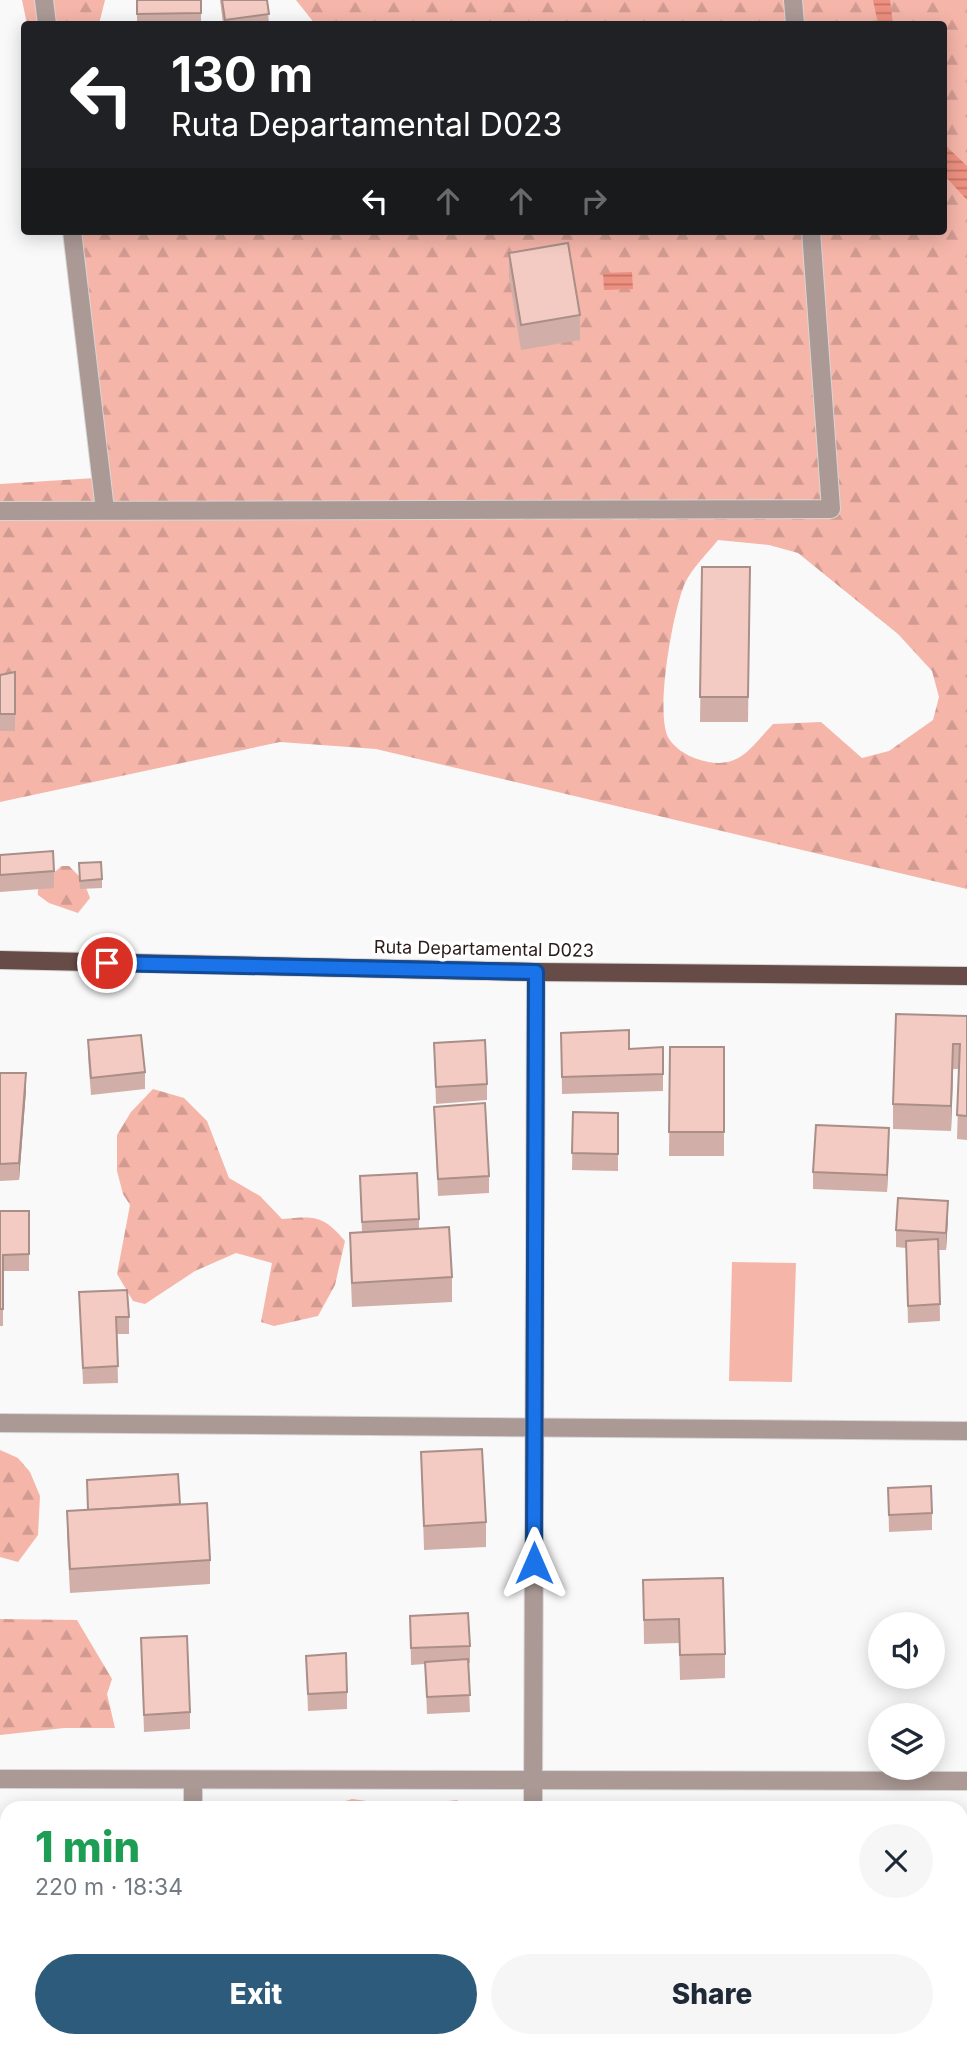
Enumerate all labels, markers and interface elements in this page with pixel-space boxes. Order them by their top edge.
text: 130 m [171,45,313,104]
icon: left [56,49,147,140]
text: Ruta Departamental D023 [171,105,562,144]
icon: left [356,182,394,220]
icon: ahead [429,182,467,220]
icon: ahead [502,182,540,220]
icon: right [575,182,613,220]
pin [77,933,137,993]
street label: Ruta Departamental D023 [374,936,594,961]
icon: arrive [88,944,126,982]
position arrow [497,1526,571,1600]
map controls [868,1612,945,1780]
button: sound [868,1612,945,1689]
button: layers [868,1703,945,1780]
text: 1 min [35,1821,140,1872]
button: close [859,1824,933,1898]
text: 220 m · 18:34 [35,1873,183,1901]
button: Exit [35,1954,477,2034]
button: Share [491,1954,933,2034]

